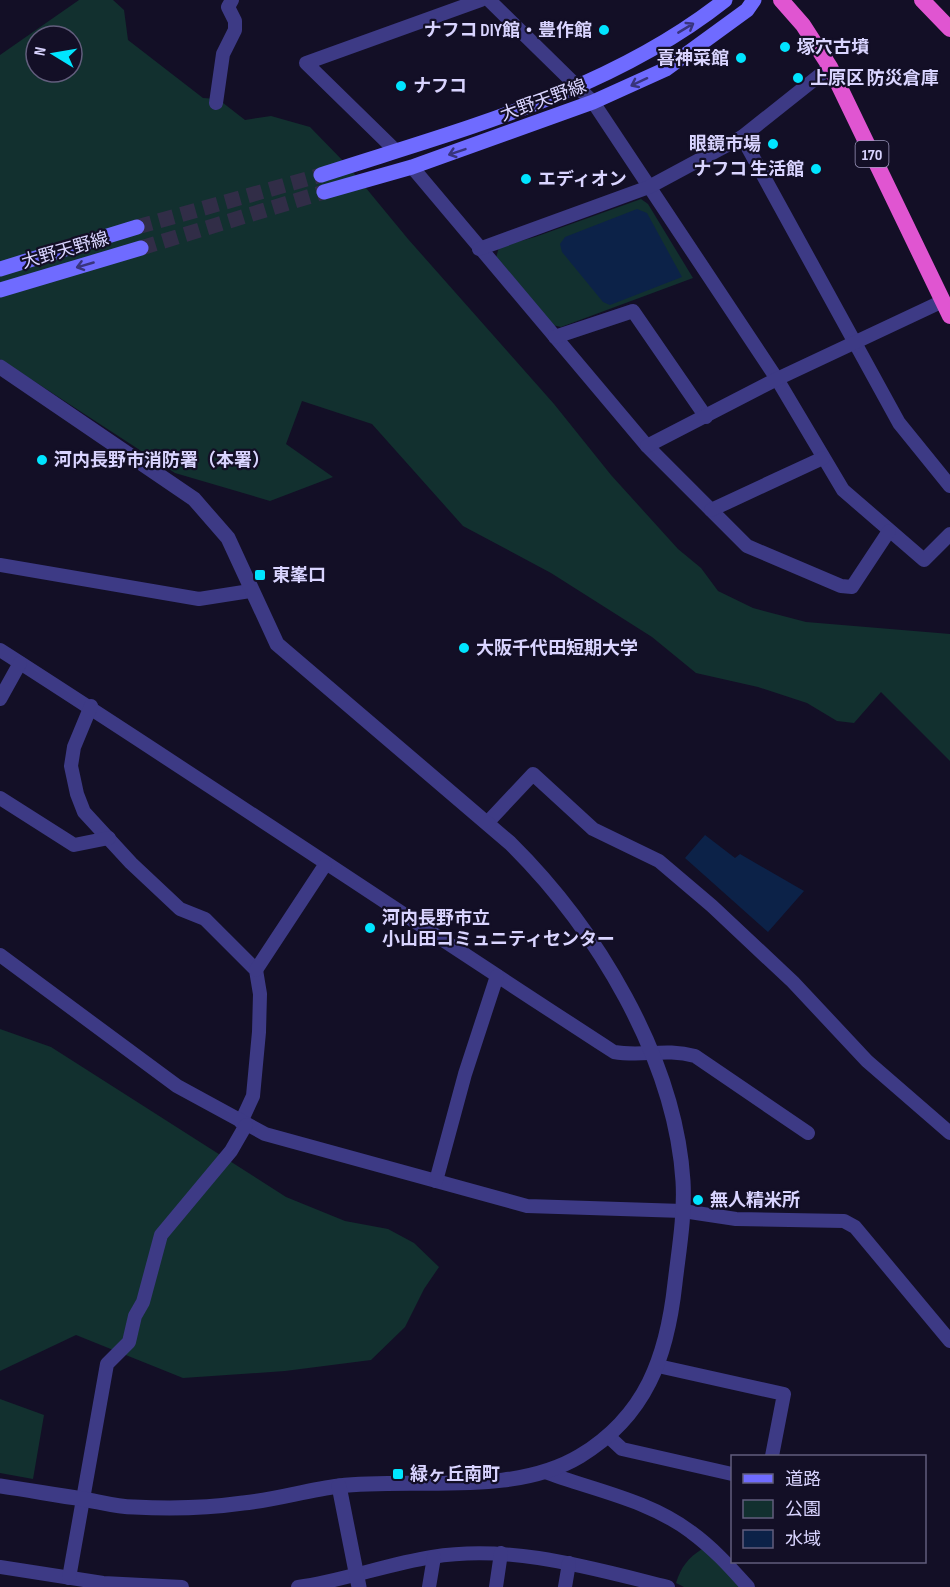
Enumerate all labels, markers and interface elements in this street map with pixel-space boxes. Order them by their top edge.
place label: ナフコ DIY館・豊作館 [424,20,592,41]
one-way arrow [677,22,694,34]
marker: ナフコ DIY館・豊作館 [597,23,611,37]
north arrow [24,24,84,84]
place label: 塚穴古墳 [797,37,869,58]
marker: 塚穴古墳 [778,40,792,54]
text: N [31,45,51,57]
place label: 喜神菜館 [657,48,729,69]
marker: 喜神菜館 [734,51,748,65]
place label: 上原区 防災倉庫 [810,68,939,89]
marker: 上原区 防災倉庫 [791,71,805,85]
street label: 大野天野線 [497,75,589,126]
place label: ナフコ [413,76,467,97]
one-way arrow [630,76,648,88]
marker: ナフコ [394,79,408,93]
place label: 眼鏡市場 [689,134,761,155]
marker: 眼鏡市場 [766,137,780,151]
road number: 170 [856,141,888,167]
one-way arrow [448,147,467,158]
place label: ナフコ 生活館 [693,159,804,180]
marker: ナフコ 生活館 [809,162,823,176]
place label: エディオン [538,169,627,190]
marker: エディオン [519,172,533,186]
street label: 大野天野線 [19,228,111,273]
one-way arrow [76,260,95,271]
place label: 河内長野市消防署（本署） [54,450,270,471]
marker: 河内長野市消防署（本署） [35,453,49,467]
place label: 東峯口 [272,565,326,586]
marker: 東峯口 [253,568,267,582]
place label: 大阪千代田短期大学 [476,638,638,659]
marker: 大阪千代田短期大学 [457,641,471,655]
place label: 河内長野市立 小山田コミュニティセンター [382,908,615,950]
marker: 河内長野市立 小山田コミュニティセンター [363,921,377,935]
place label: 無人精米所 [710,1190,800,1211]
marker: 無人精米所 [691,1193,705,1207]
legend [731,1455,926,1563]
place label: 緑ヶ丘南町 [410,1464,500,1485]
marker: 緑ヶ丘南町 [391,1467,405,1481]
text: 道路 [785,1469,821,1490]
text: 公園 [785,1499,821,1520]
text: 水域 [785,1529,821,1550]

